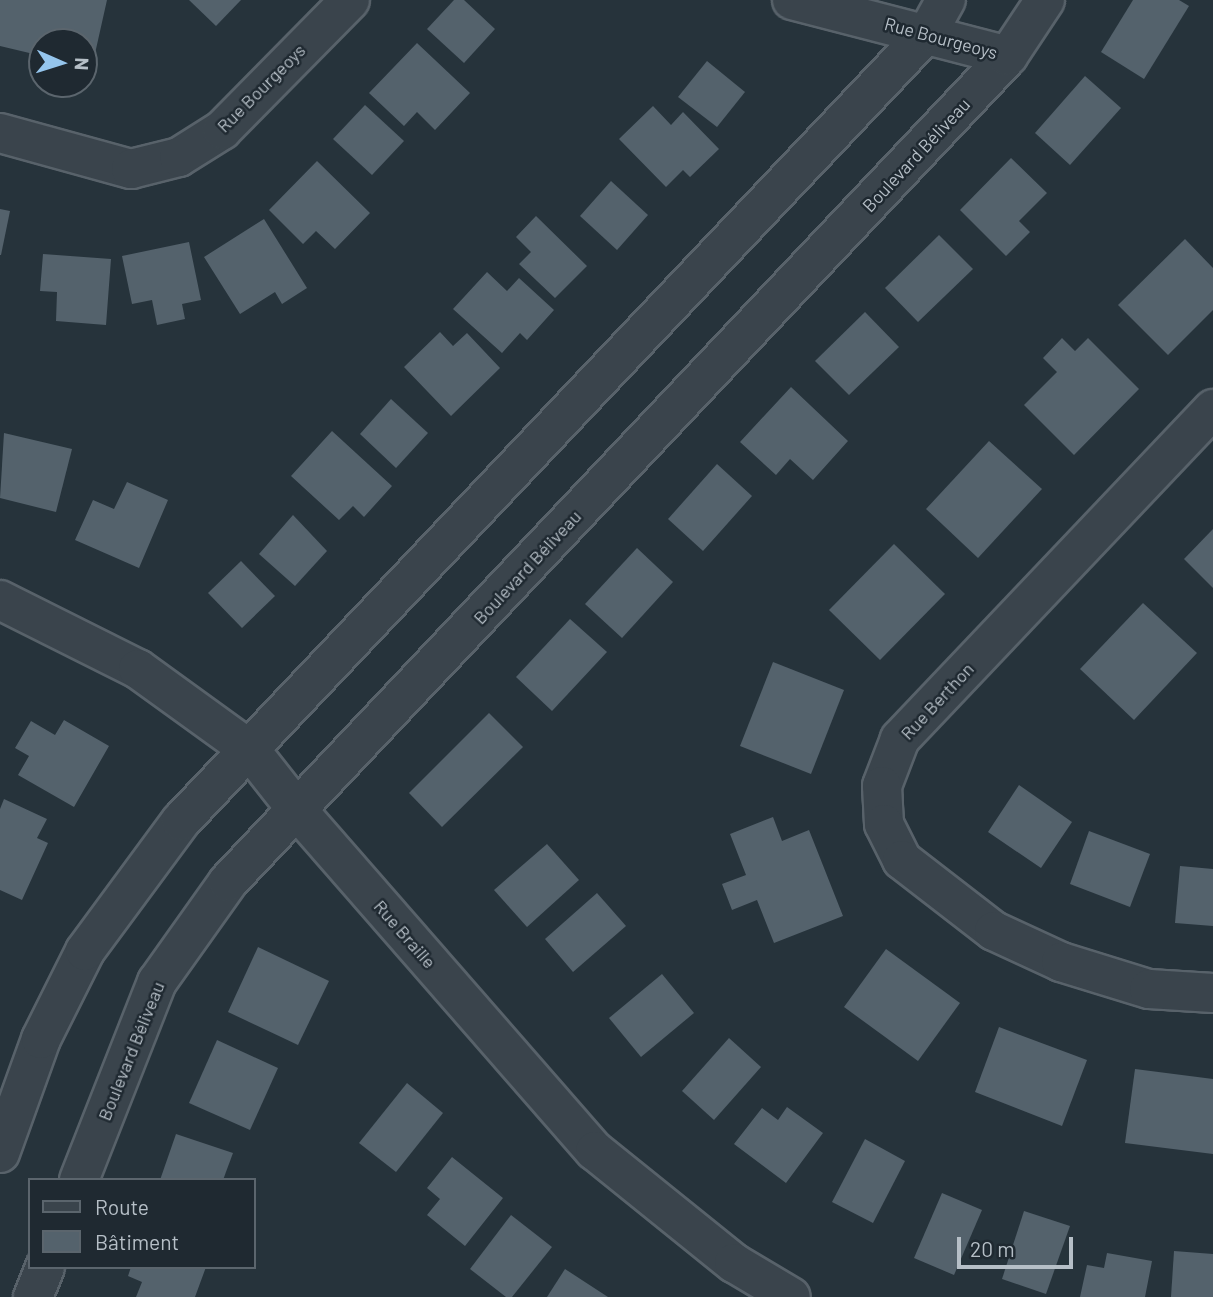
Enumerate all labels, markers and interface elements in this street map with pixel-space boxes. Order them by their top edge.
street label: Rue Bourgeoys [882,13,1000,63]
north arrow [28,28,98,98]
street label: Rue Bourgeoys [212,39,310,137]
text: N [71,57,94,71]
street label: Boulevard Béliveau [858,94,974,216]
street label: Boulevard Béliveau [469,506,585,628]
street label: Rue Berthon [896,658,978,744]
street label: Rue Braille [370,895,440,973]
street label: Boulevard Béliveau [93,978,169,1124]
legend [28,1178,256,1269]
text: Route [95,1194,149,1219]
scale bar [961,1224,1076,1268]
text: Bâtiment [95,1229,179,1254]
text: 20 m [970,1236,1015,1261]

